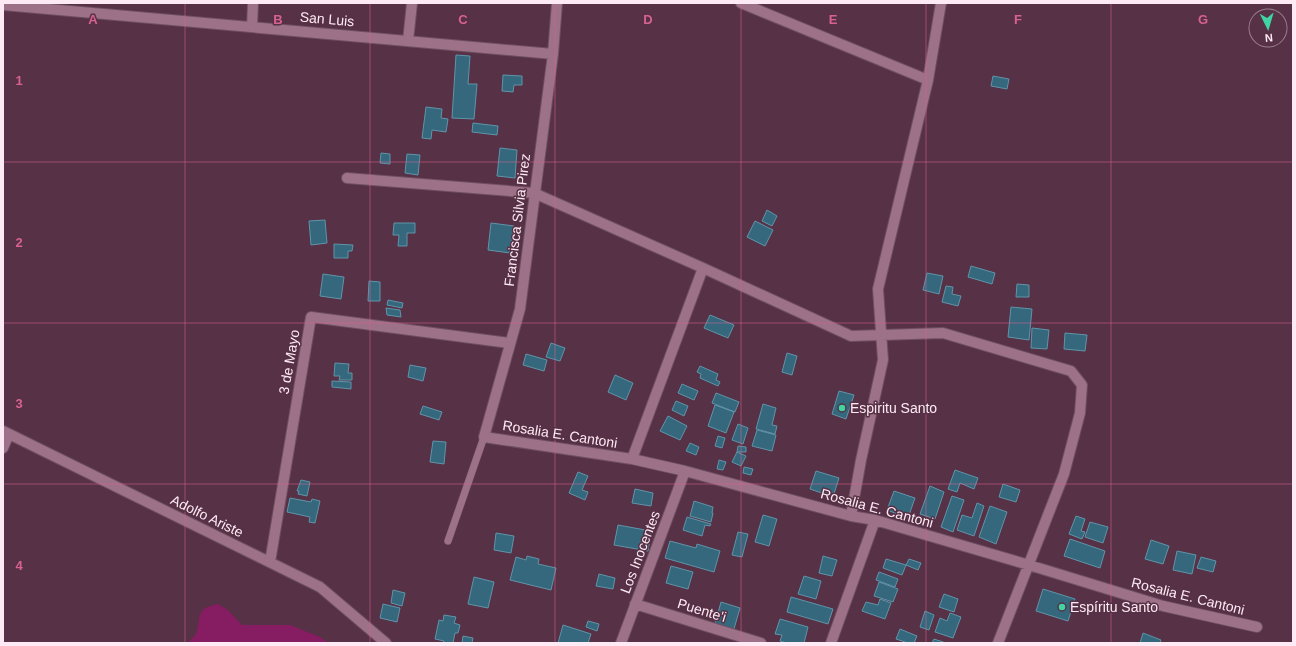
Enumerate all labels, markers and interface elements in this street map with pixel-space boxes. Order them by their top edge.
north arrow [1248,8,1288,48]
street label: San Luis [299,9,355,29]
text: A [88,12,98,27]
text: B [273,12,283,27]
text: C [458,12,468,27]
text: D [643,12,653,27]
text: E [829,12,838,27]
text: F [1014,12,1022,27]
text: G [1198,12,1208,27]
text: N [1264,32,1273,44]
text: 1 [15,73,23,88]
street label: Francisca Silvia Pirez [501,153,533,287]
text: 2 [15,235,23,250]
street label: 3 de Mayo [275,328,303,396]
text: 3 [15,396,23,411]
place label: Espiritu Santo [850,400,937,416]
marker: Espiritu Santo [837,403,847,413]
street label: Rosalia E. Cantoni [501,417,619,451]
street label: Rosalia E. Cantoni [819,485,935,531]
street label: Adolfo Ariste [168,492,246,541]
street label: Los Inocentes [617,508,663,596]
text: 4 [15,558,23,573]
street label: Rosalia E. Cantoni [1130,574,1246,618]
street label: Puente'i [676,595,728,625]
place label: Espíritu Santo [1070,599,1158,615]
marker: Espíritu Santo [1057,602,1067,612]

